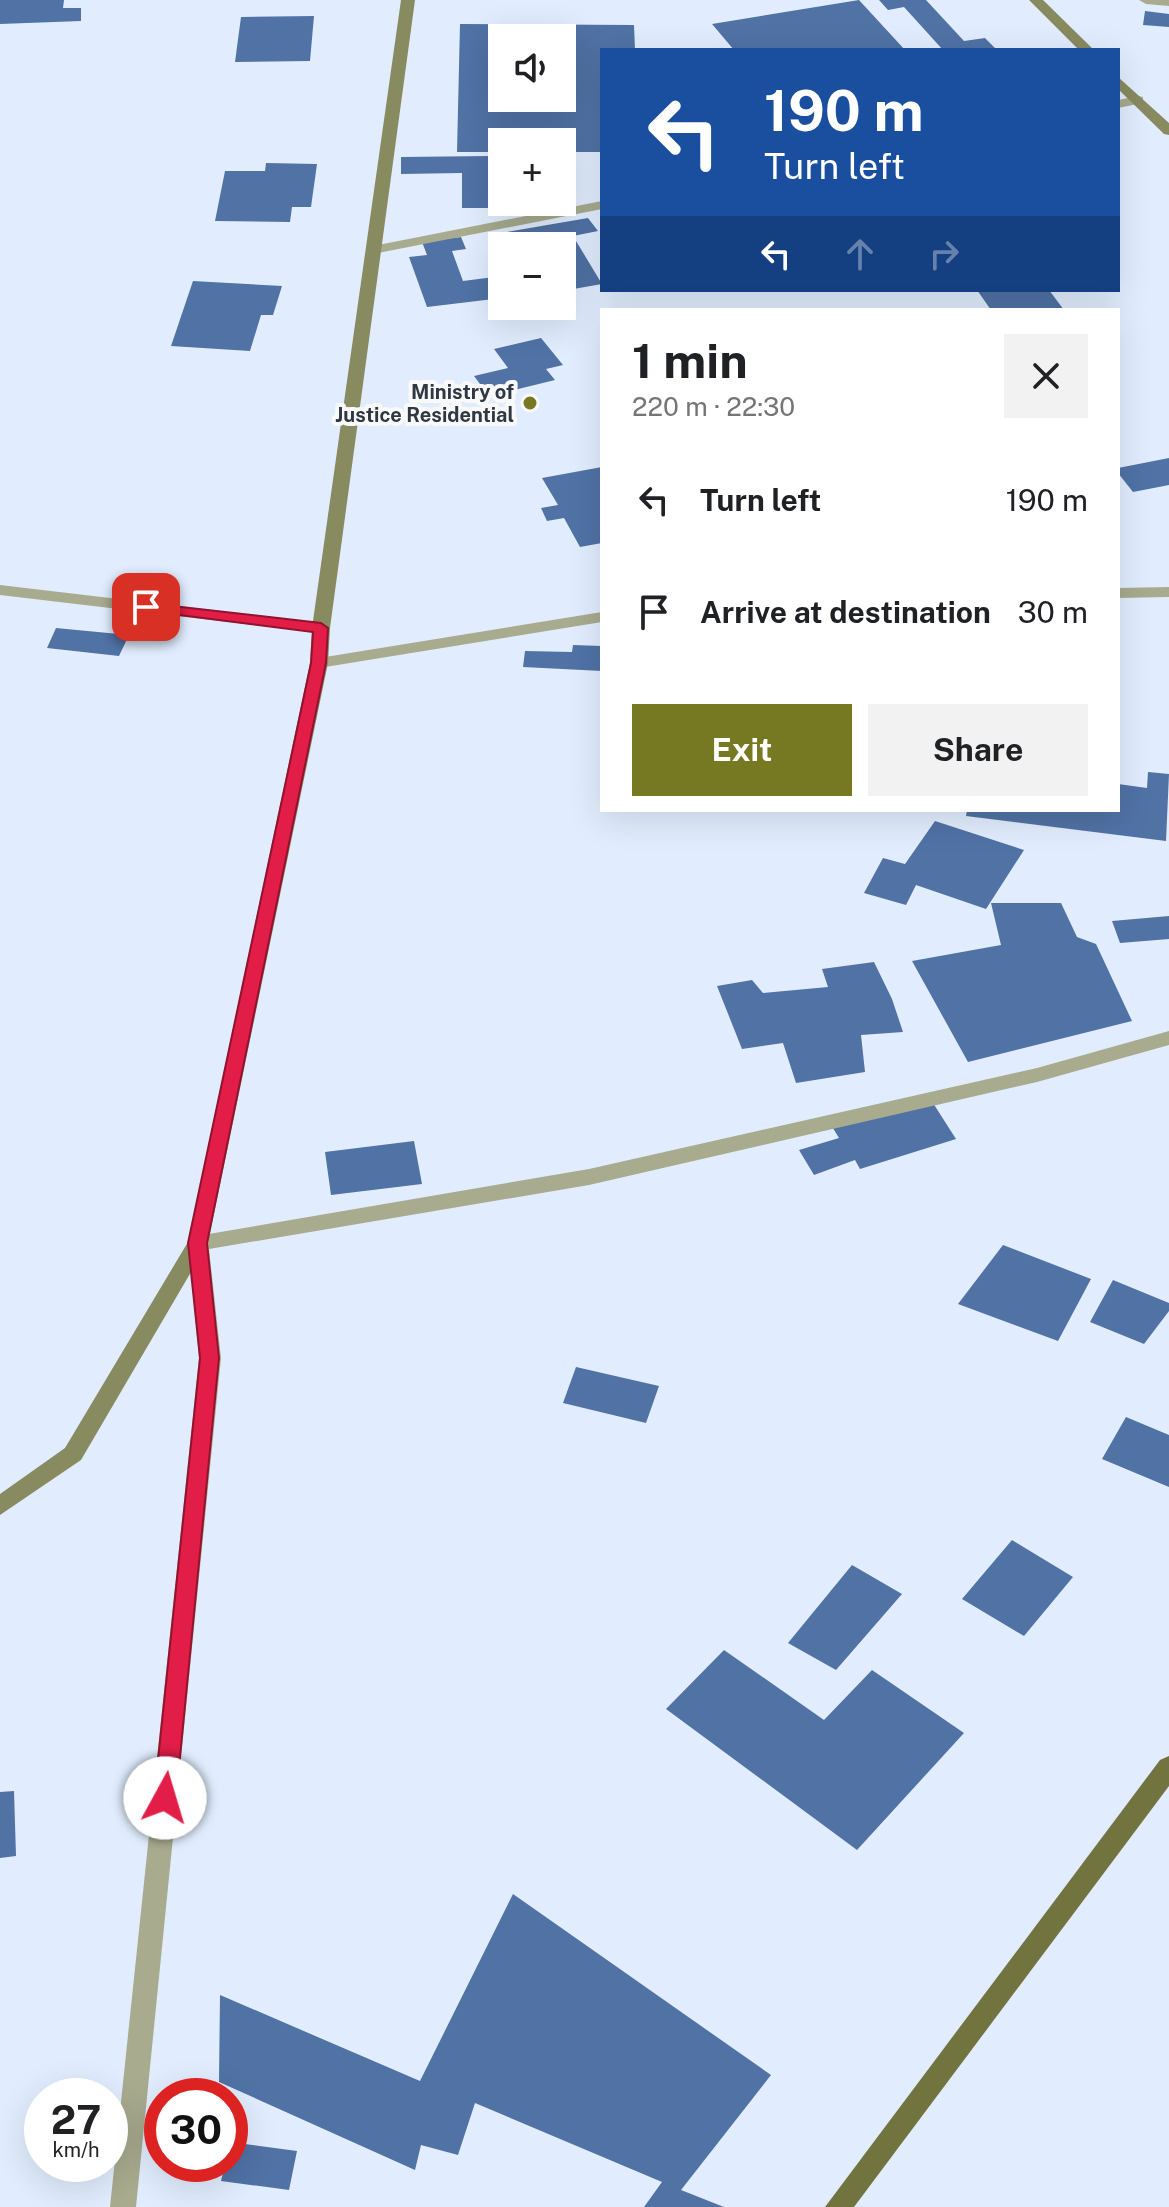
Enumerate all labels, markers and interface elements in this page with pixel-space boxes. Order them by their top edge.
map controls [488,24,576,320]
button: sound [488,24,576,112]
text: 190 m [764,78,924,144]
icon: left [632,80,736,184]
button: + [488,128,576,216]
text: Turn left [764,145,905,187]
button: − [488,232,576,320]
icon: left [754,232,798,276]
icon: ahead [838,232,882,276]
icon: right [922,232,966,276]
text: 1 min [632,332,748,389]
button: close [1004,334,1088,418]
place label: Ministry of Justice Residential [335,380,514,427]
text: 220 m · 22:30 [632,391,795,422]
marker: Ministry of Justice Residential [521,394,539,412]
icon: left [632,478,676,522]
text: Turn left [700,482,821,518]
text: 190 m [1006,482,1088,518]
pin [112,573,180,641]
icon: arrive [124,585,168,629]
icon: arrive [632,590,676,634]
text: Arrive at destination [700,594,991,630]
text: 30 m [1018,594,1088,630]
button: Exit [632,704,852,796]
button: Share [868,704,1088,796]
position arrow [123,1756,207,1840]
speed limit sign: 30 [144,2078,248,2182]
text: 27 [51,2096,101,2143]
text: km/h [52,2138,100,2162]

